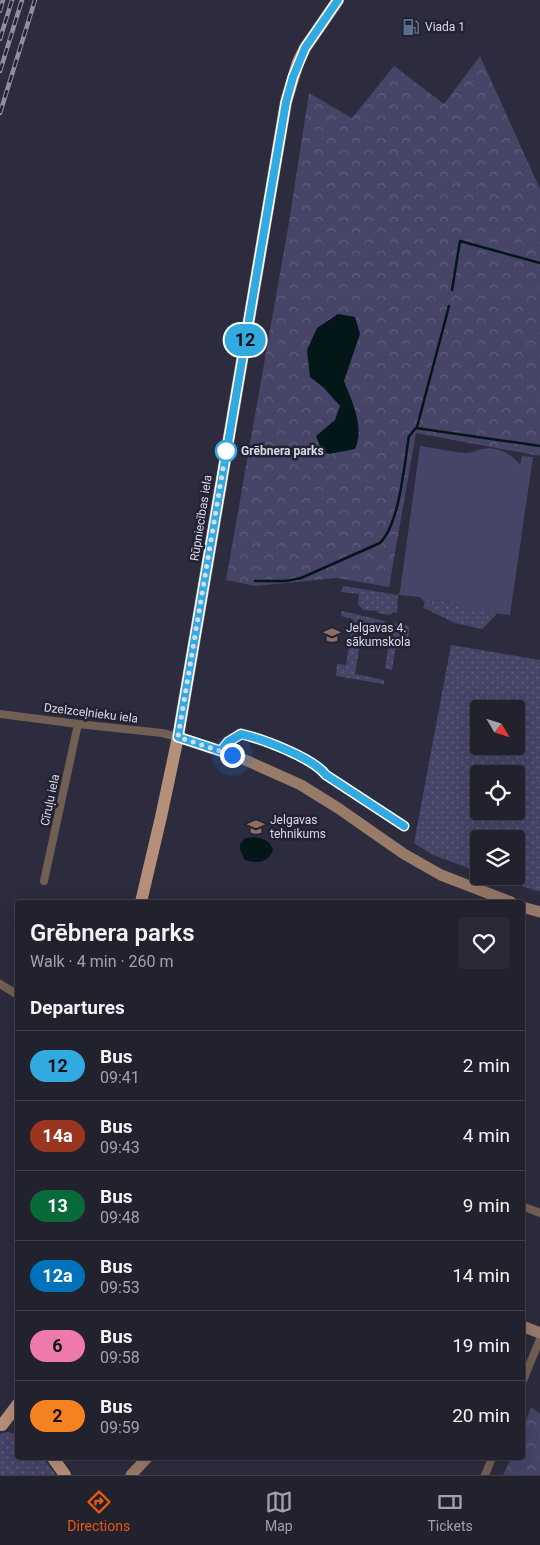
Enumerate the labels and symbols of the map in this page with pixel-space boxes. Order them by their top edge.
fuel station icon: Viada 1 [401,17,421,37]
place label: Viada 1 [425,20,465,34]
line badge: 12 [222,324,268,356]
marker: Grēbnera parks [215,440,237,462]
place label: Grēbnera parks [241,444,324,458]
street label: Rūpniecības iela [187,474,215,562]
place label: Jelgavas 4. sākumskola [346,621,411,649]
school or university icon: Jelgavas 4. sākumskola [322,625,342,645]
street label: Dzelzceļnieku iela [43,700,139,727]
north arrow [470,700,525,755]
your location [220,743,245,768]
street label: Cīruļu iela [38,773,63,827]
place label: Jelgavas tehnikums [270,813,326,841]
school or university icon: Jelgavas tehnikums [246,817,266,837]

